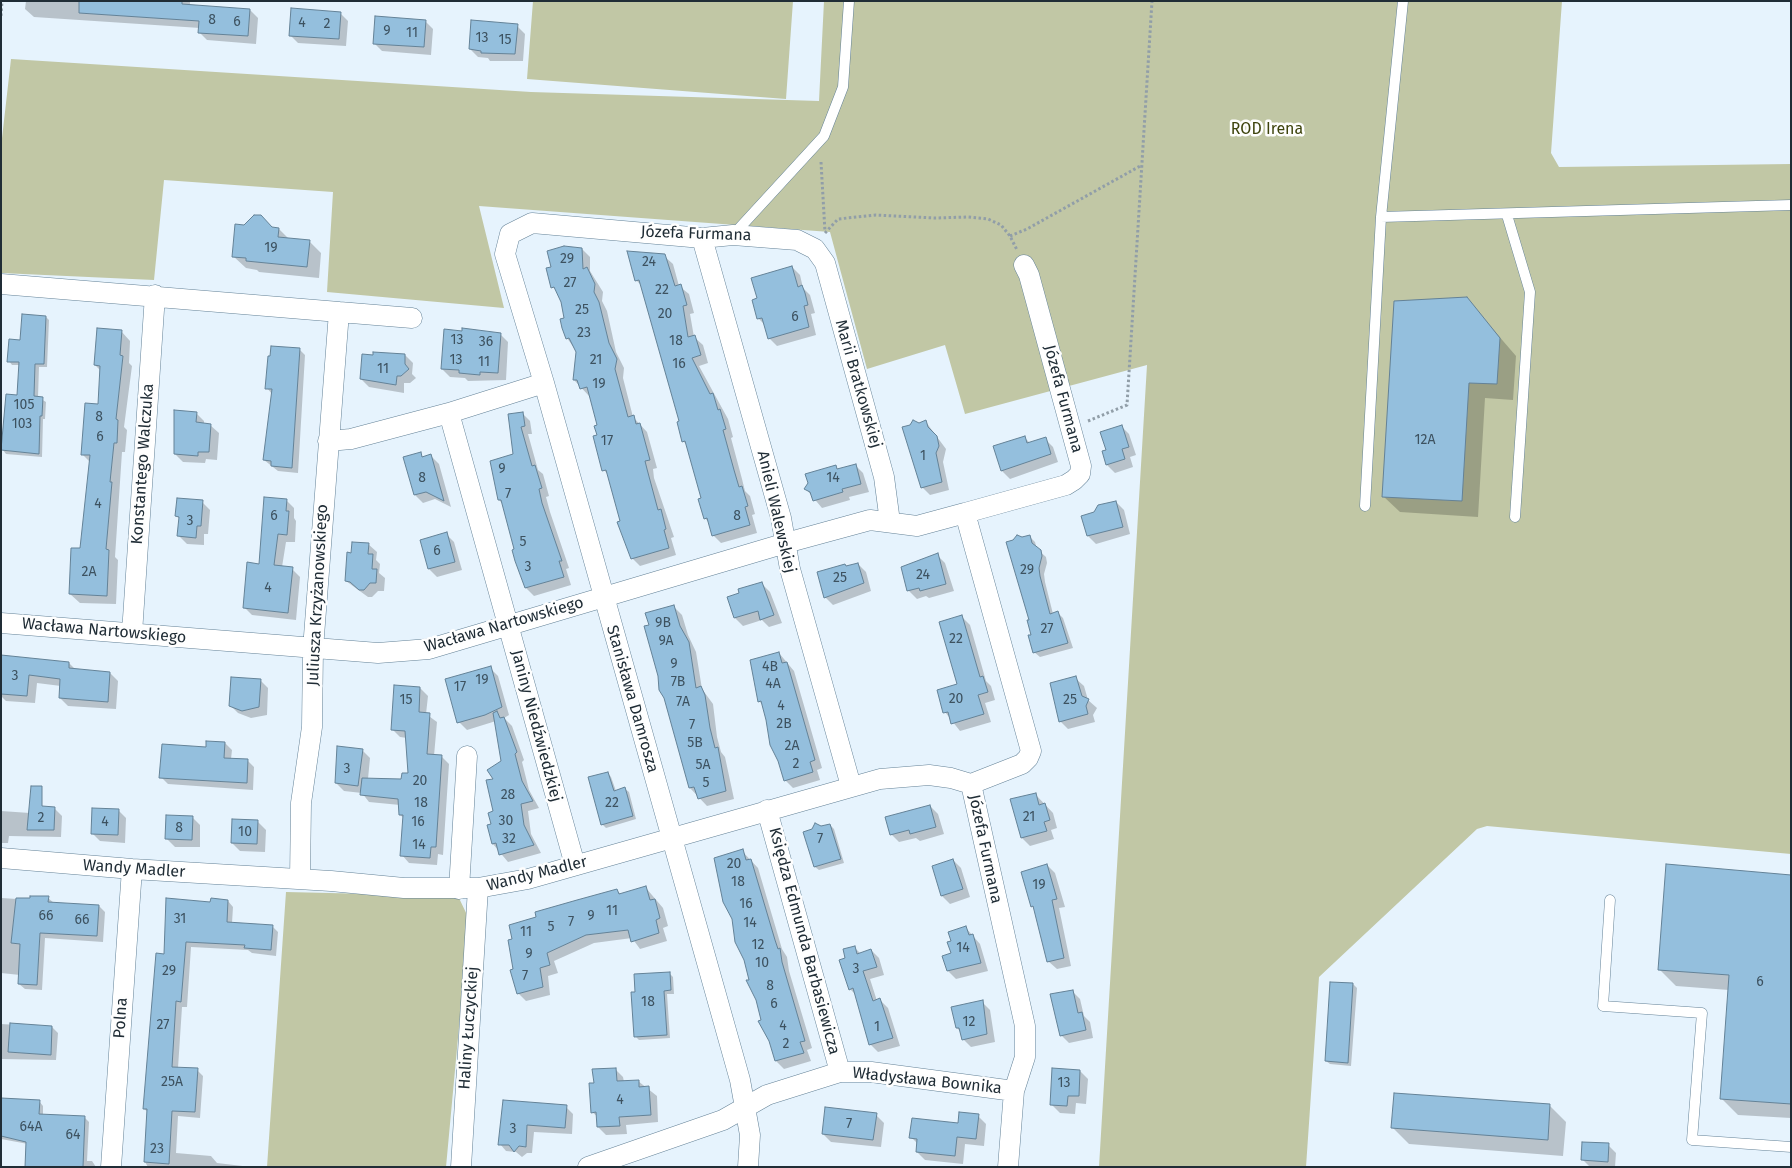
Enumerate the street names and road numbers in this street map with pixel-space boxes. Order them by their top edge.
street label: Józefa Furmana [640,222,752,246]
street label: Marii Bratkowskiej [830,318,886,450]
street label: Józefa Furmana [1039,343,1087,455]
street label: Konstantego Walczuka [128,383,158,545]
street label: Anieli Walewskiej [753,449,799,575]
street label: Juliusza Krzyżanowskiego [304,504,332,686]
street label: Wacława Nartowskiego [422,593,586,657]
street label: Wacława Nartowskiego [21,614,187,648]
street label: Stanisława Damrosza [602,623,662,775]
street label: Janiny Niedźwiedzkiej [506,648,566,804]
street label: Józefa Furmana [964,793,1006,905]
street label: Księdza Edmunda Barbasiewicza [764,825,844,1057]
street label: Wandy Madler [485,852,589,896]
street label: Wandy Madler [82,856,186,882]
street label: Haliny Łuczyckiej [455,966,483,1090]
street label: Polna [110,997,132,1039]
street label: Władysława Bownika [851,1064,1003,1098]

